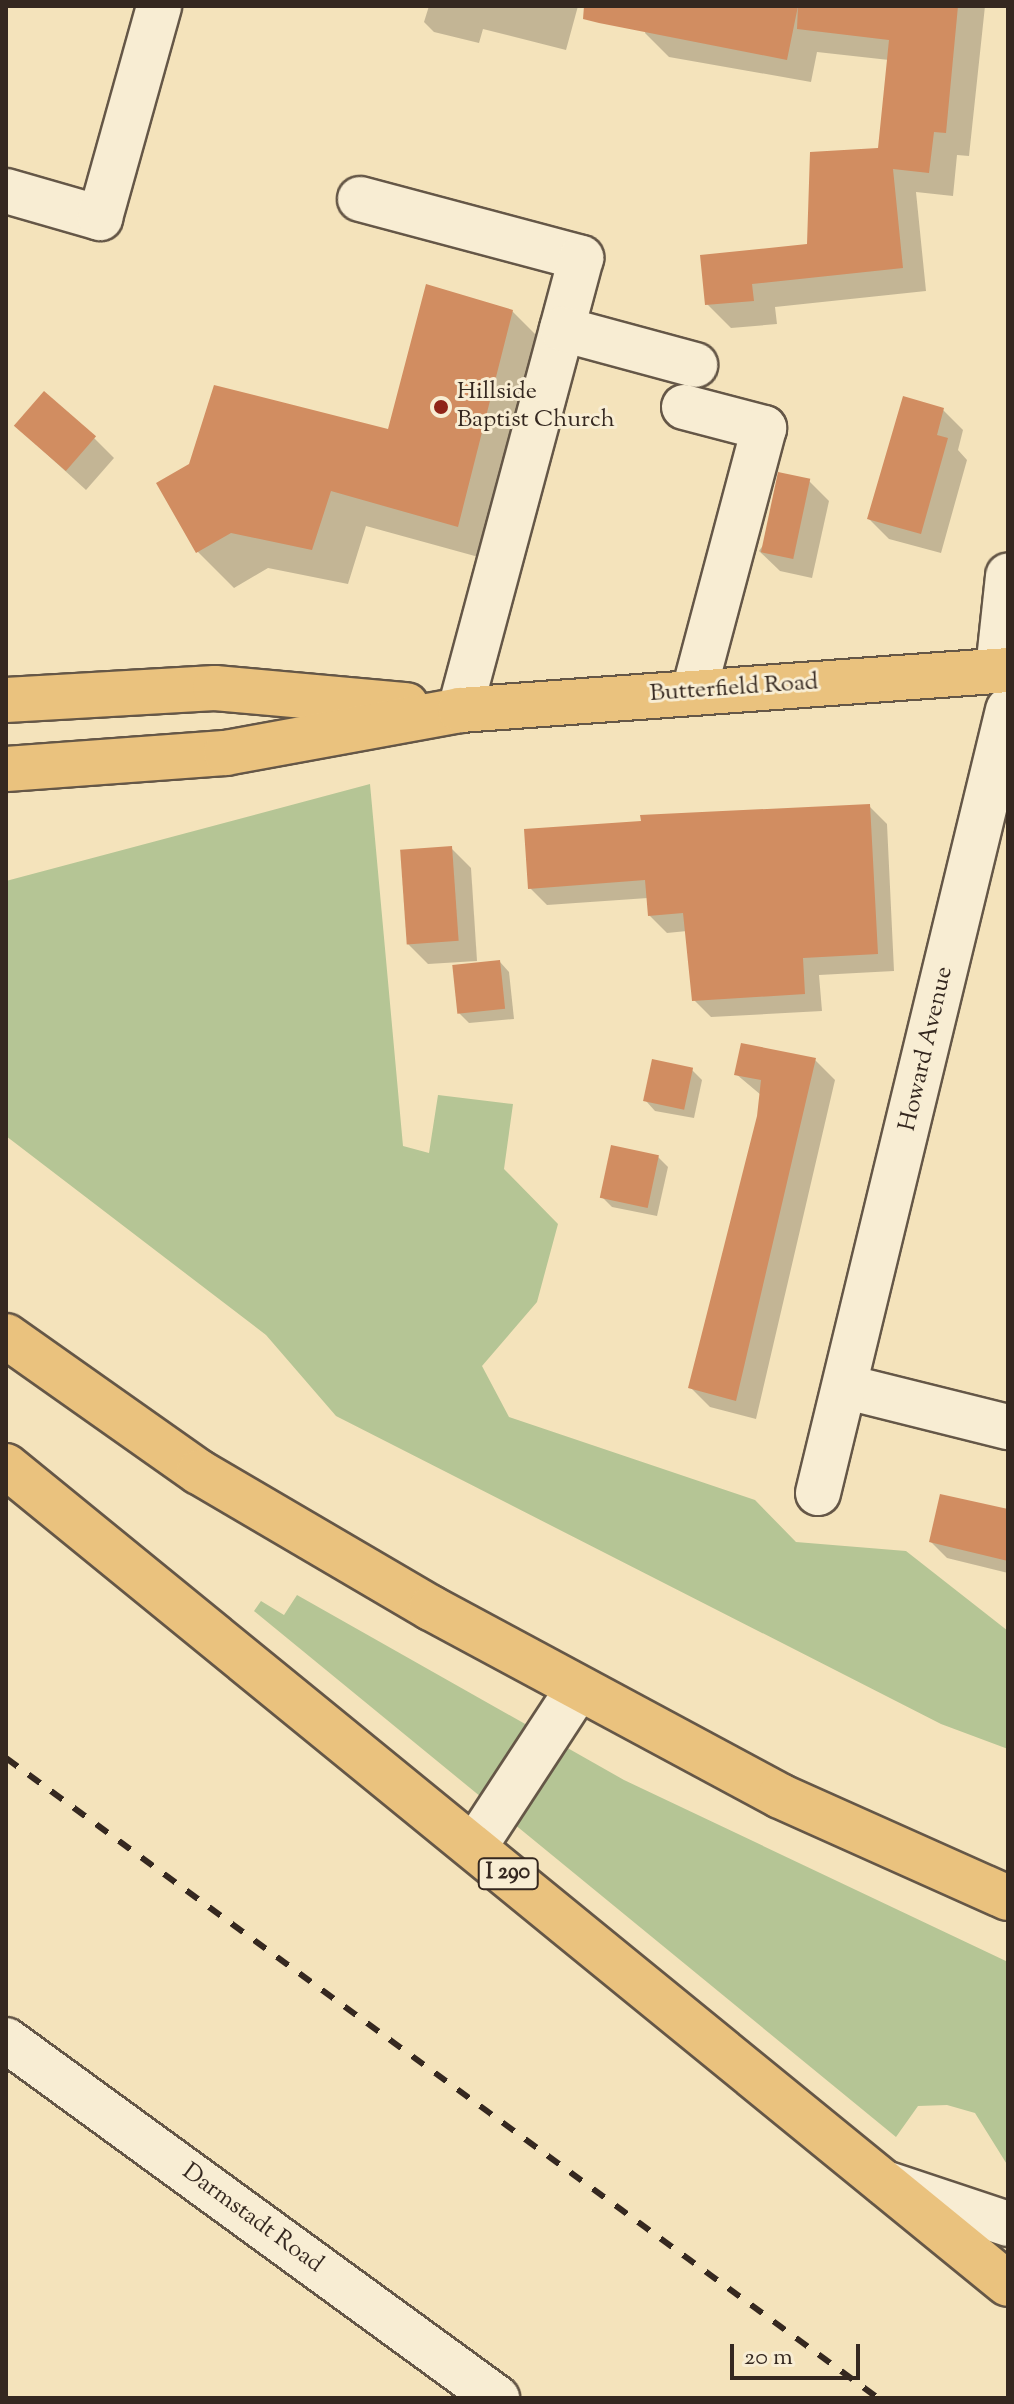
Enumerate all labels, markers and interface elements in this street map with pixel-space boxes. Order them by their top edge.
place label: Hillside Baptist Church [457,379,615,435]
marker: Hillside Baptist Church [432,398,450,416]
street label: Butterfield Road [649,669,819,709]
street label: Howard Avenue [894,964,960,1134]
road number: I 290 [476,1856,540,1892]
street label: Darmstadt Road [176,2158,328,2280]
scale bar [734,2328,864,2378]
text: 20 m [744,2341,793,2375]

